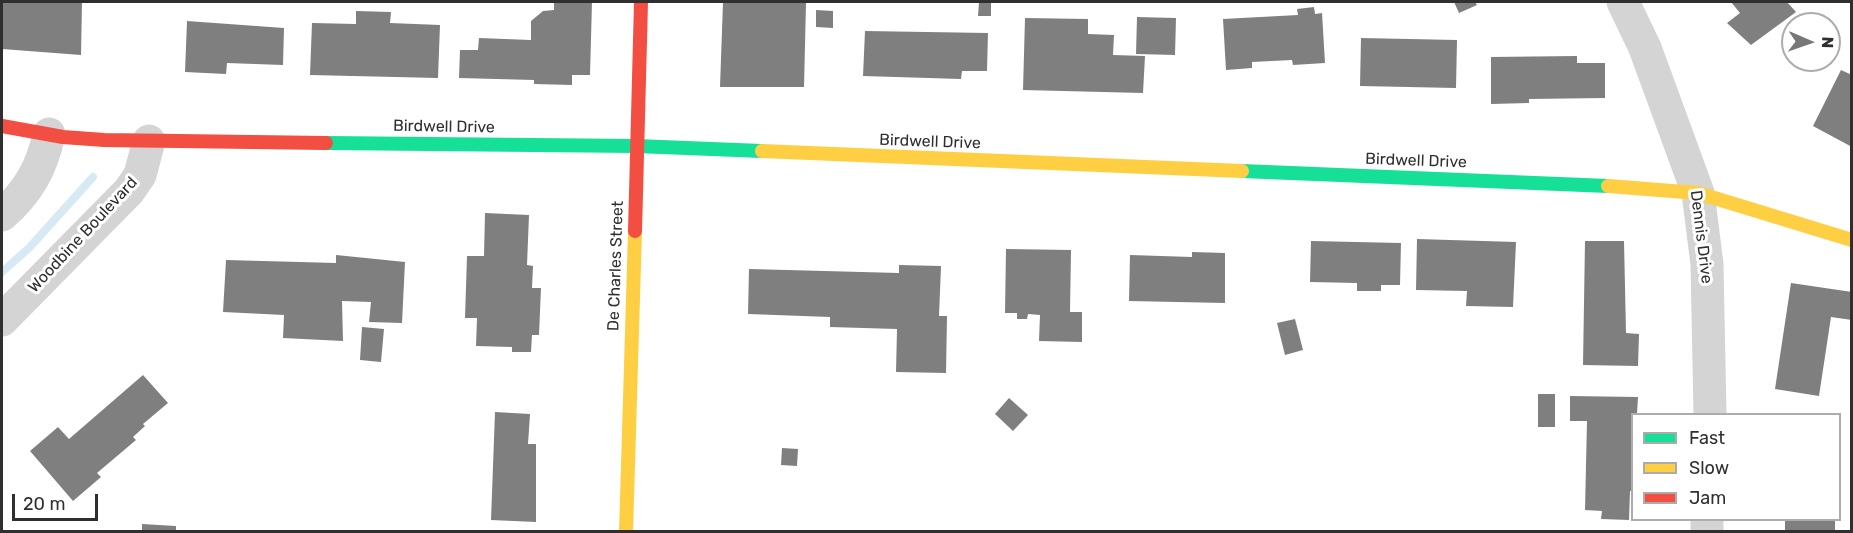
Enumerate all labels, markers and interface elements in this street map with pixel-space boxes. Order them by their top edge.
north arrow [1781,12,1841,72]
text: N [1818,36,1837,49]
street label: Birdwell Drive [393,117,495,137]
street label: Birdwell Drive [879,131,981,153]
street label: Birdwell Drive [1365,150,1467,172]
street label: Woodbine Boulevard [24,173,142,297]
street label: Dennis Drive [1686,189,1716,285]
street label: De Charles Street [604,201,628,331]
legend [1631,413,1841,521]
text: Fast [1689,427,1725,449]
text: Slow [1689,457,1729,479]
scale bar [15,482,100,520]
text: Jam [1689,487,1726,509]
text: 20 m [23,493,65,515]

